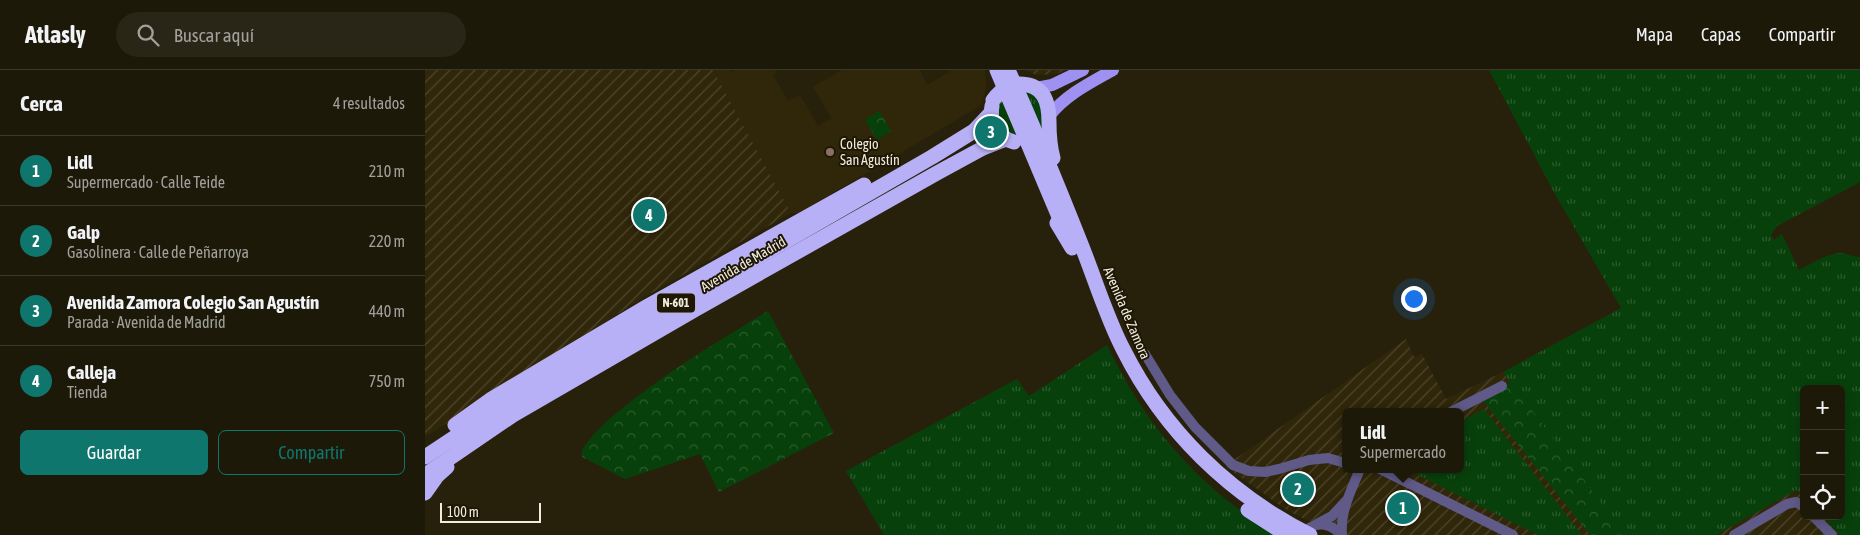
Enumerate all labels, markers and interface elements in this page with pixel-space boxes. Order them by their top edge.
search box [116,12,466,57]
text: Atlasly [25,21,86,48]
icon: search [134,21,162,49]
text: Buscar aquí [174,24,254,46]
text: Mapa [1636,24,1673,45]
text: Capas [1701,24,1741,45]
text: Compartir [1769,24,1835,45]
text: Cerca [20,91,63,115]
text: 4 resultados [333,94,405,112]
pin: 3 [975,113,1007,151]
place label: Colegio San Agustín [840,136,900,168]
marker: Colegio San Agustín [824,146,836,158]
text: Lidl [67,151,93,173]
text: 1 [32,162,40,180]
text: 210 m [369,162,405,180]
text: Supermercado · Calle Teide [67,173,225,191]
pin: 4 [633,196,665,234]
text: Galp [67,221,100,243]
text: 2 [32,232,40,250]
text: 220 m [369,232,405,250]
street label: Avenida de Madrid [698,233,788,295]
text: Gasolinera · Calle de Peñarroya [67,243,249,261]
street label: Avenida de Zamora [1100,264,1154,362]
your location [1401,286,1427,312]
text: Avenida Zamora Colegio San Agustín [67,291,319,313]
road number: N-601 [657,294,695,312]
text: 3 [32,302,40,320]
text: 440 m [369,302,405,320]
text: Parada · Avenida de Madrid [67,313,226,331]
text: Calleja [67,361,116,383]
text: 4 [32,372,40,390]
text: 750 m [369,372,405,390]
text: Tienda [67,383,107,401]
map controls [1800,385,1845,520]
button: + [1800,385,1845,430]
popup [1342,408,1464,473]
text: Lidl [1360,421,1386,443]
button: Guardar [20,430,208,475]
button: Compartir [218,430,405,475]
button: − [1800,430,1845,475]
text: Supermercado [1360,443,1446,461]
pin: 2 [1282,470,1314,508]
button: locate [1800,475,1845,520]
pin: 1 [1387,489,1419,527]
scale bar [440,500,541,523]
text: 100 m [447,504,479,520]

